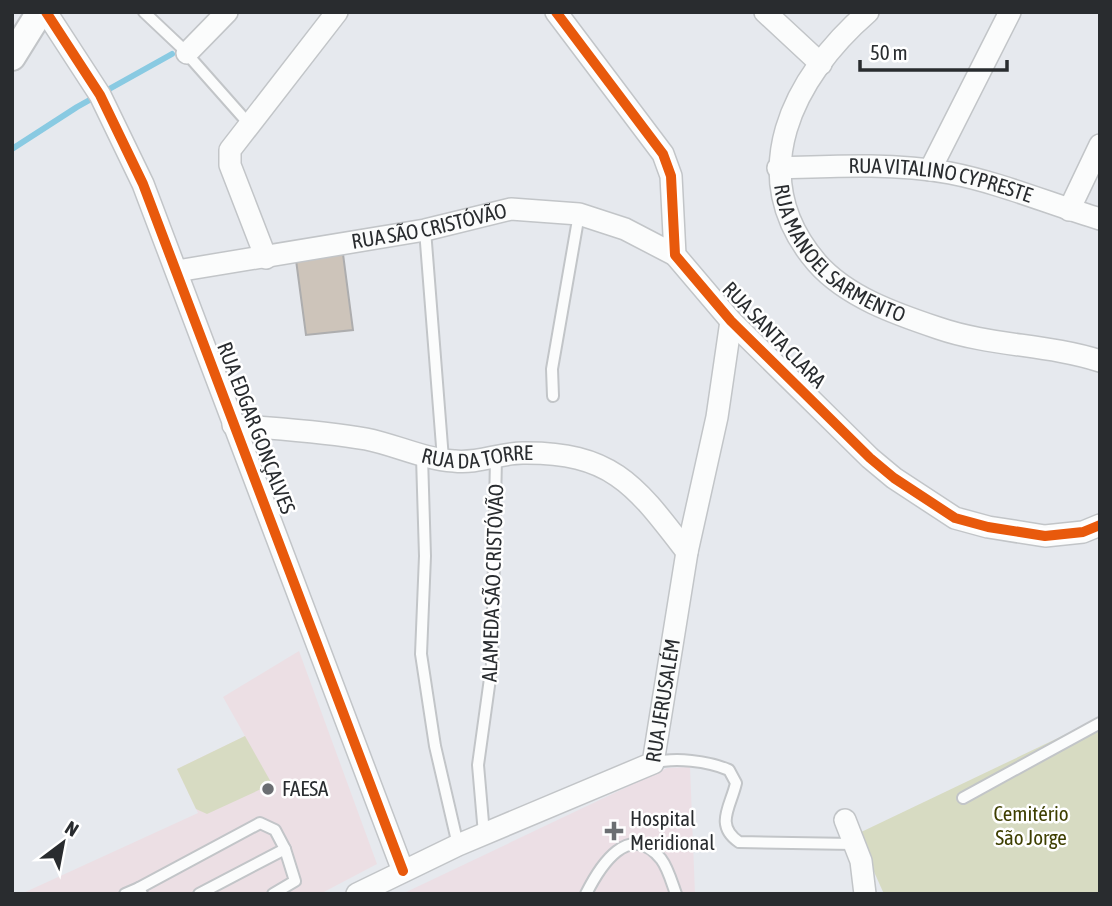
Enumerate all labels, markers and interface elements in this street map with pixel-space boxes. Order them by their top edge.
scale bar [860,28,1007,72]
text: 50 m [870,40,908,64]
street label: RUA VITALINO CYPRESTE [848,153,1036,207]
street label: RUA MANOEL SARMENTO [770,182,909,327]
street label: RUA SÃO CRISTÓVÃO [350,198,509,253]
street label: RUA SANTA CLARA [718,276,832,393]
street label: RUA EDGAR GONÇALVES [213,338,301,517]
street label: RUA DA TORRE [419,440,533,473]
street label: ALAMEDA SÃO CRISTÓVÃO [477,483,507,682]
street label: RUA JERUSALÉM [640,637,684,764]
place label: FAESA [282,776,329,800]
marker: FAESA [260,781,276,797]
park label: Cemitério São Jorge [993,801,1069,849]
place label: Hospital Meridional [630,806,715,854]
north arrow [28,808,98,878]
text: N [61,816,83,841]
marker: Hospital Meridional [604,821,624,841]

